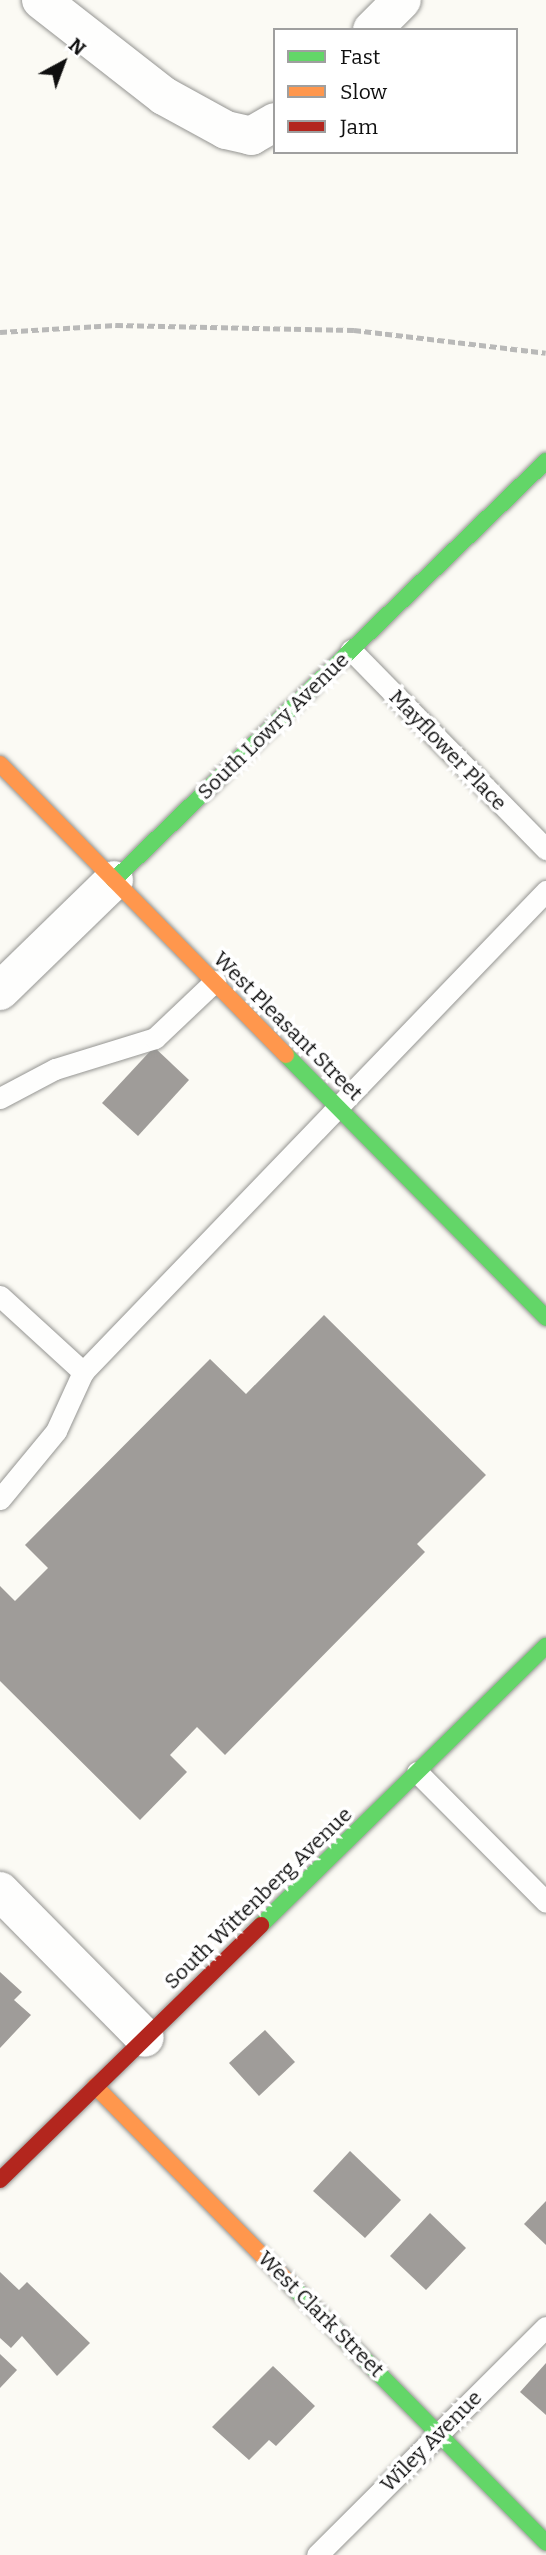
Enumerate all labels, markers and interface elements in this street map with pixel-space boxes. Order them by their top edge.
north arrow [28,28,98,98]
legend [273,28,518,154]
text: N [64,33,90,60]
text: Fast [340,44,380,70]
text: Slow [340,79,387,105]
text: Jam [340,114,378,140]
street label: South Lowry Avenue [192,647,354,805]
street label: Mayflower Place [384,684,512,816]
street label: West Pleasant Street [208,946,368,1106]
street label: South Wittenberg Avenue [159,1802,357,1994]
street label: West Clark Street [253,2246,389,2382]
street label: Wiley Avenue [375,2385,487,2497]

